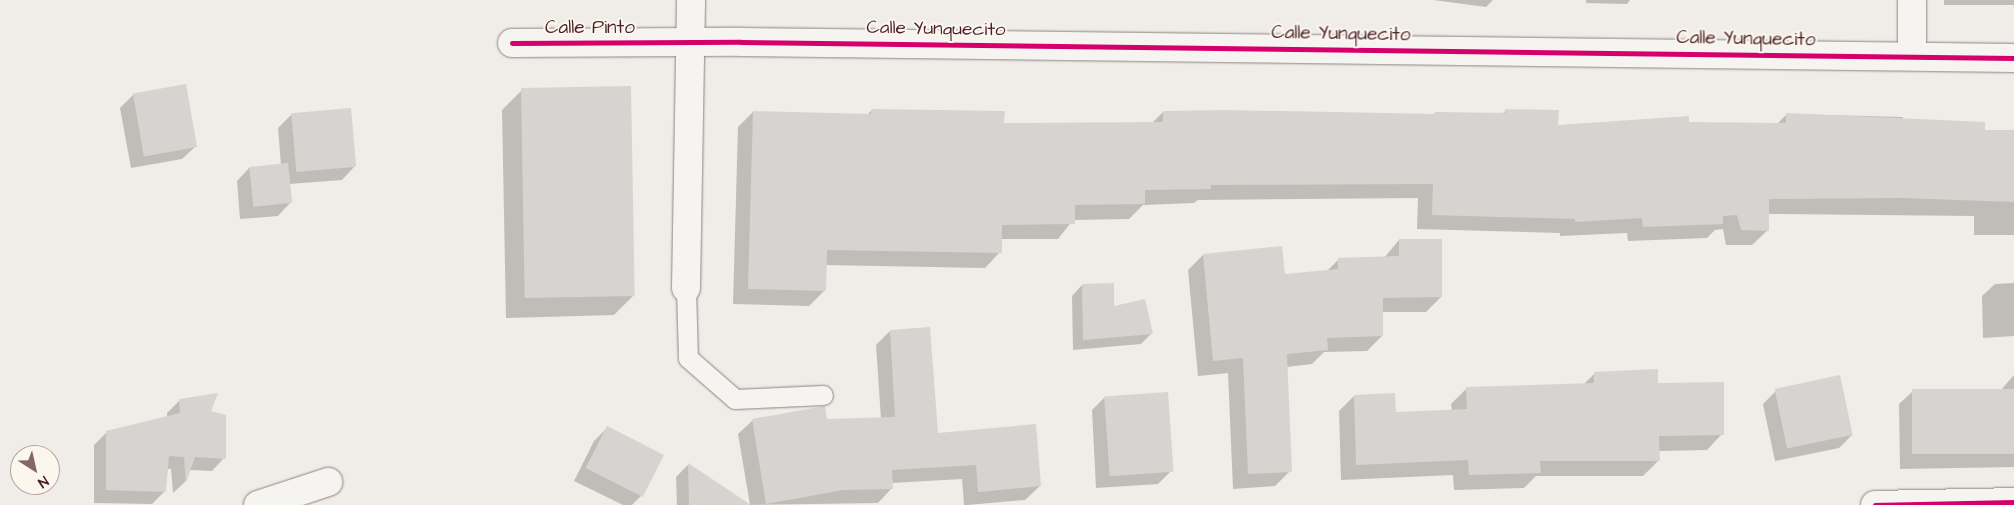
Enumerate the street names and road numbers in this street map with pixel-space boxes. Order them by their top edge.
street label: Calle Yunquecito [866,16,1006,42]
street label: Calle Pinto [545,17,635,39]
street label: Calle Yunquecito [1271,21,1411,47]
street label: Calle Yunquecito [1676,26,1816,52]

